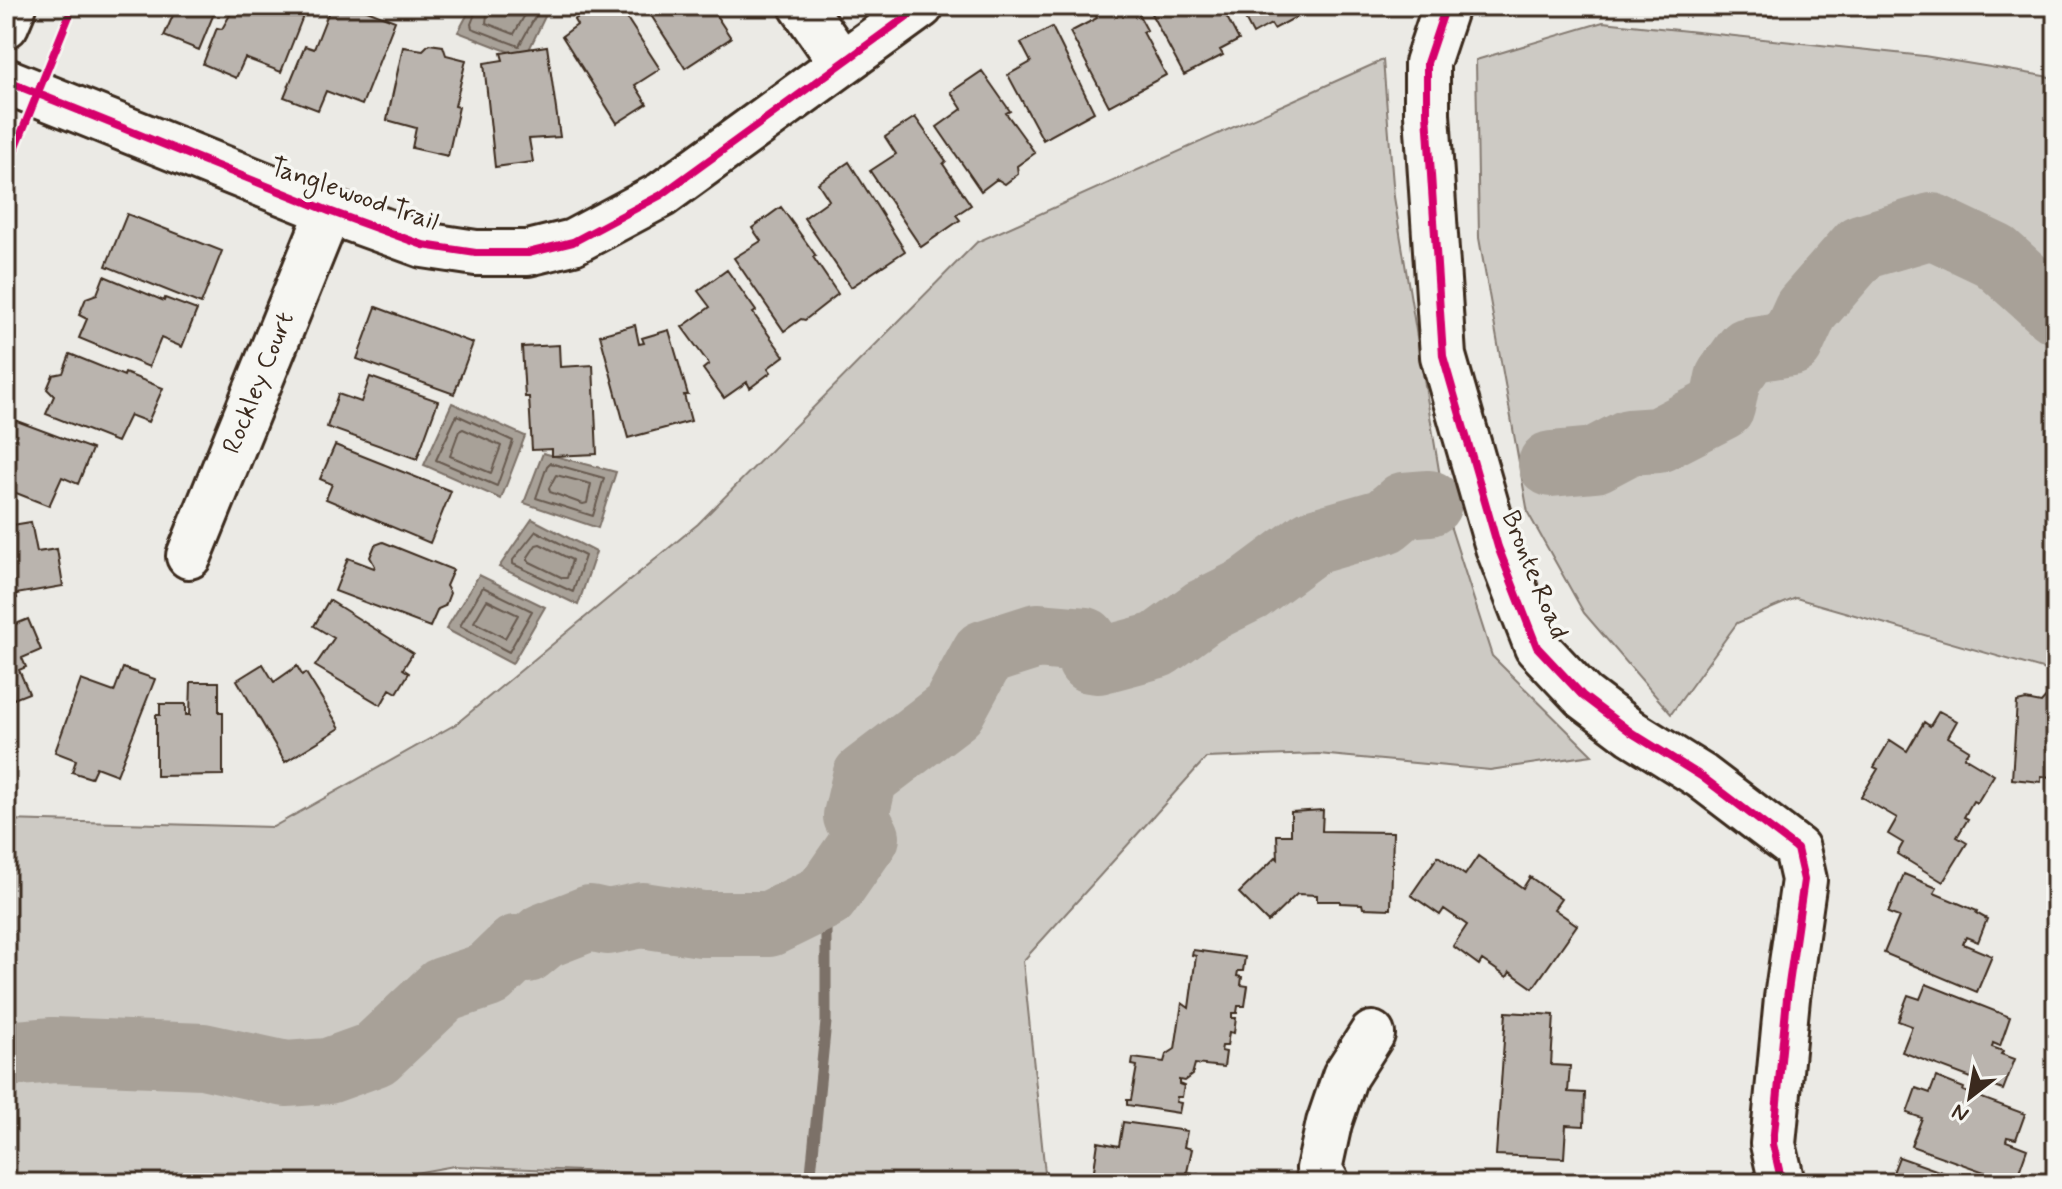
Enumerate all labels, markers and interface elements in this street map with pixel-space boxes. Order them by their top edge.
street label: Tanglewood Trail [265,150,443,242]
street label: Rockley Court [215,307,303,459]
street label: Bronte Road [1493,506,1575,644]
north arrow [1930,1057,2010,1137]
text: N [1947,1097,1974,1128]

